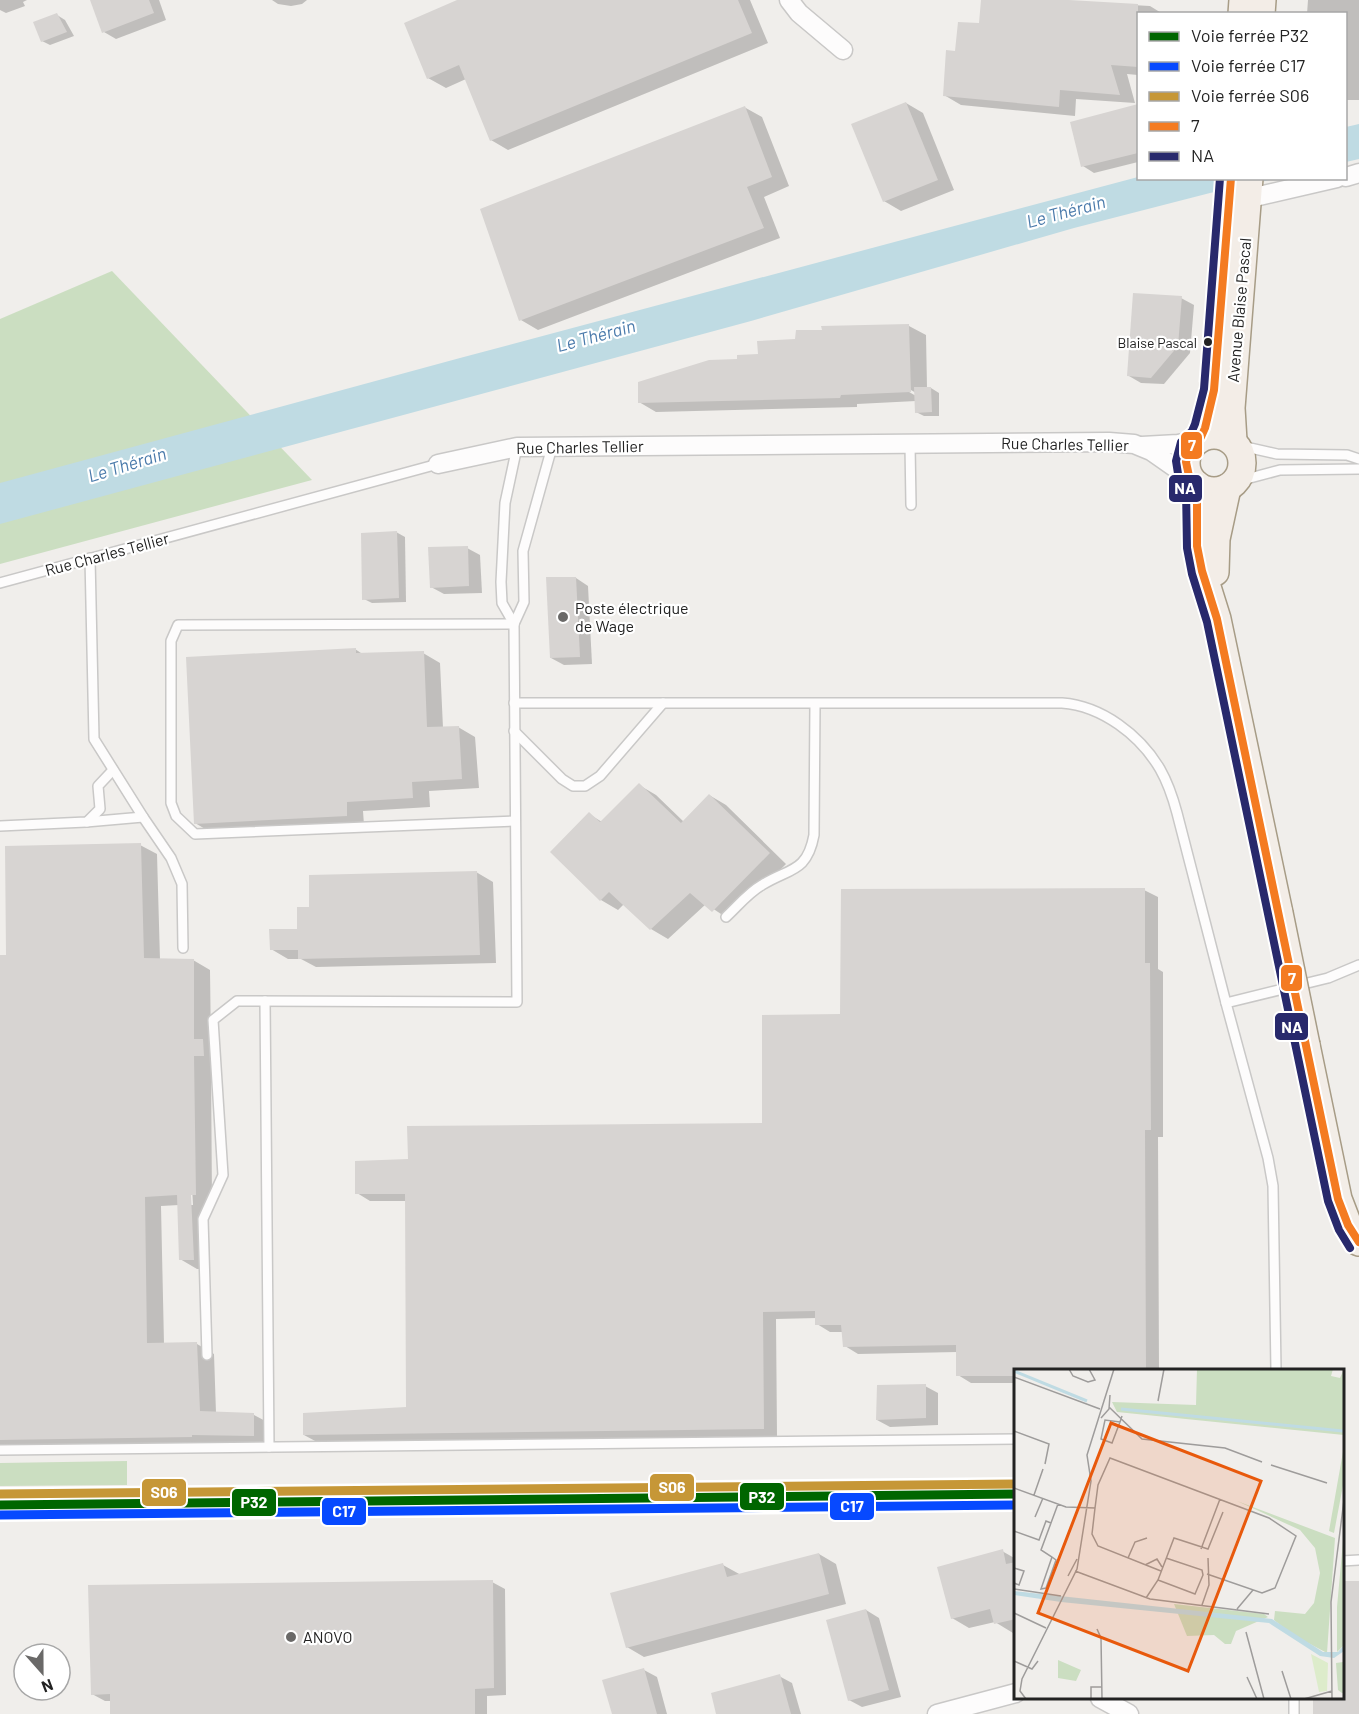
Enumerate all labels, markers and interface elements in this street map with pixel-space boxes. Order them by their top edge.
legend [1137,12,1347,180]
text: Voie ferrée P32 [1191,24,1309,46]
text: Voie ferrée C17 [1191,54,1305,76]
text: Voie ferrée S06 [1191,84,1309,106]
text: 7 [1191,114,1200,136]
text: NA [1191,144,1214,166]
water label: Le Thérain [1024,190,1108,232]
street label: Avenue Blaise Pascal [1223,237,1254,383]
water label: Le Thérain [554,314,638,356]
place label: Blaise Pascal [1117,334,1197,351]
marker: Blaise Pascal [1202,336,1214,348]
line badge: 7 [1180,431,1203,460]
street label: Rue Charles Tellier [1001,433,1129,454]
text: 7 [1188,435,1196,454]
street label: Rue Charles Tellier [516,436,644,457]
water label: Le Thérain [85,442,169,486]
line badge: NA [1168,474,1203,503]
text: NA [1174,478,1196,497]
street label: Rue Charles Tellier [43,528,171,579]
place label: Poste électrique de Wage [575,598,689,635]
marker: Poste électrique de Wage [556,610,570,624]
line badge: 7 [1280,964,1303,992]
text: 7 [1288,968,1296,987]
line badge: NA [1274,1012,1309,1041]
text: NA [1281,1017,1303,1036]
inset map [1014,1369,1344,1699]
line badge: S06 [649,1473,695,1502]
text: S06 [658,1477,686,1496]
line badge: S06 [141,1478,187,1507]
text: S06 [150,1482,178,1501]
line badge: P32 [739,1482,785,1511]
text: P32 [748,1487,776,1506]
line badge: P32 [231,1488,277,1517]
text: P32 [240,1492,268,1511]
line badge: C17 [829,1492,875,1521]
text: C17 [840,1496,864,1515]
line badge: C17 [321,1497,367,1526]
text: C17 [332,1501,356,1520]
place label: ANOVO [303,1627,352,1646]
marker: ANOVO [284,1630,298,1644]
north arrow [12,1642,72,1702]
text: N [39,1676,56,1697]

